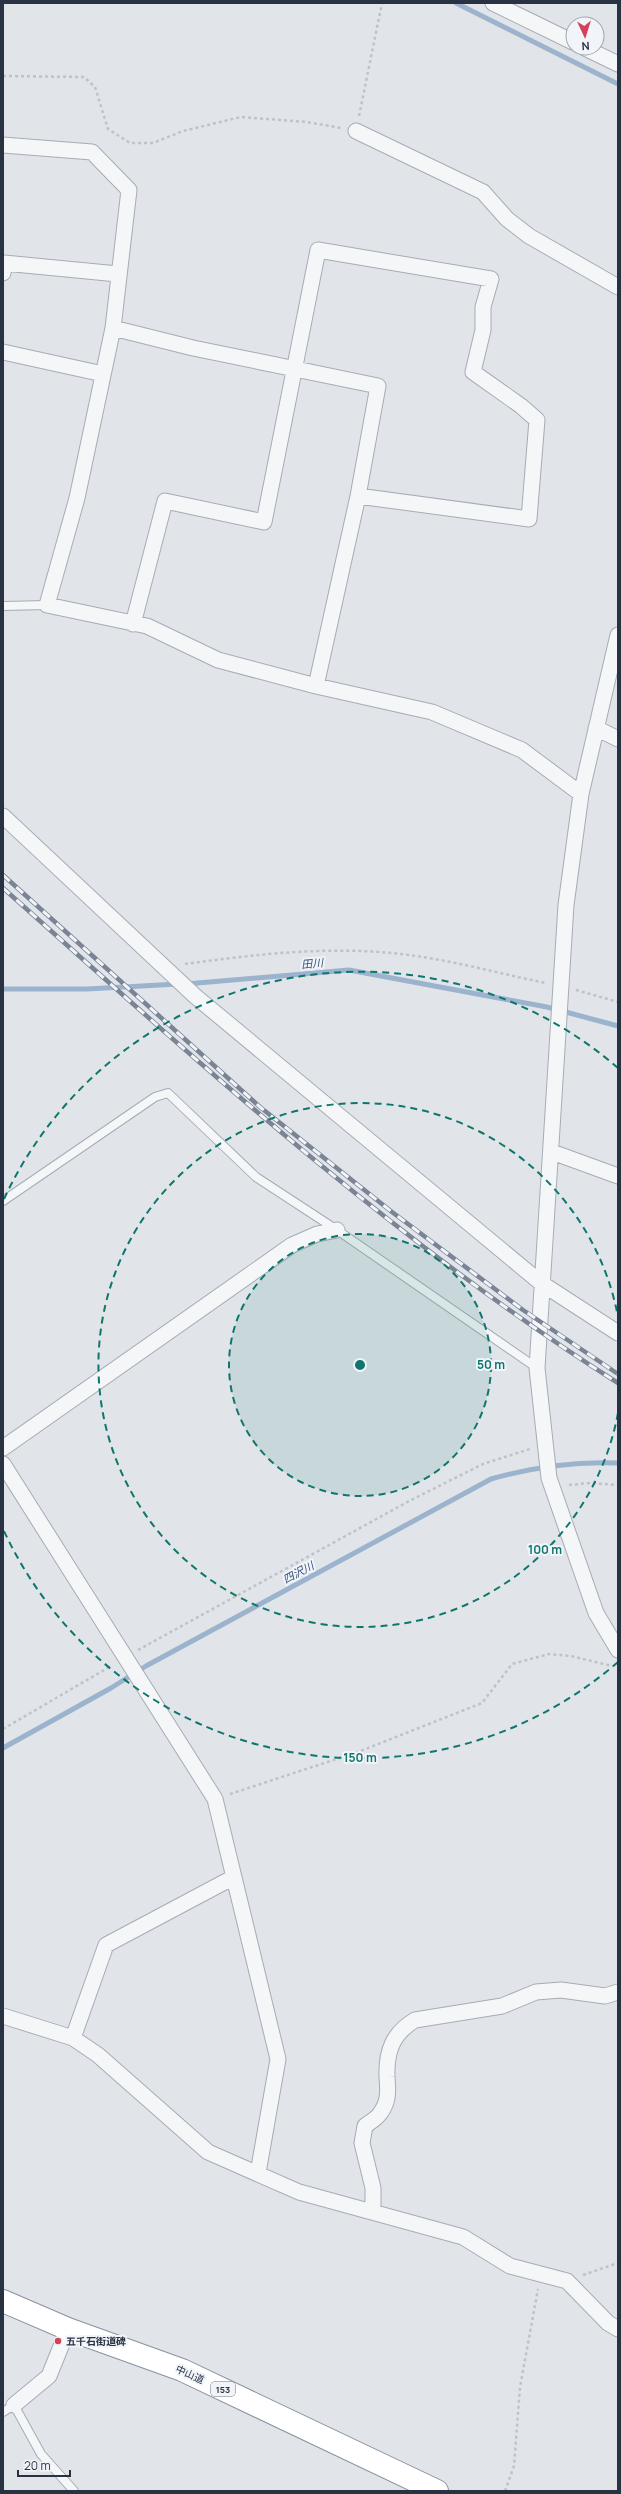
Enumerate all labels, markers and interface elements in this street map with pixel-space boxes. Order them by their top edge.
north arrow [565,16,605,56]
text: N [581,39,590,54]
water label: 田川 [300,954,325,971]
text: 50 m [477,1356,505,1373]
centre of rings [353,1358,367,1372]
text: 100 m [528,1541,562,1558]
water label: 四沢川 [280,1557,317,1586]
text: 150 m [343,1749,377,1766]
place label: 五千石街道碑 [66,2334,126,2348]
marker: 五千石街道碑 [53,2336,63,2346]
street label: 中山道 [173,2362,207,2386]
road number: 153 [211,2382,235,2396]
scale bar [18,2452,70,2478]
text: 20 m [24,2457,51,2474]

